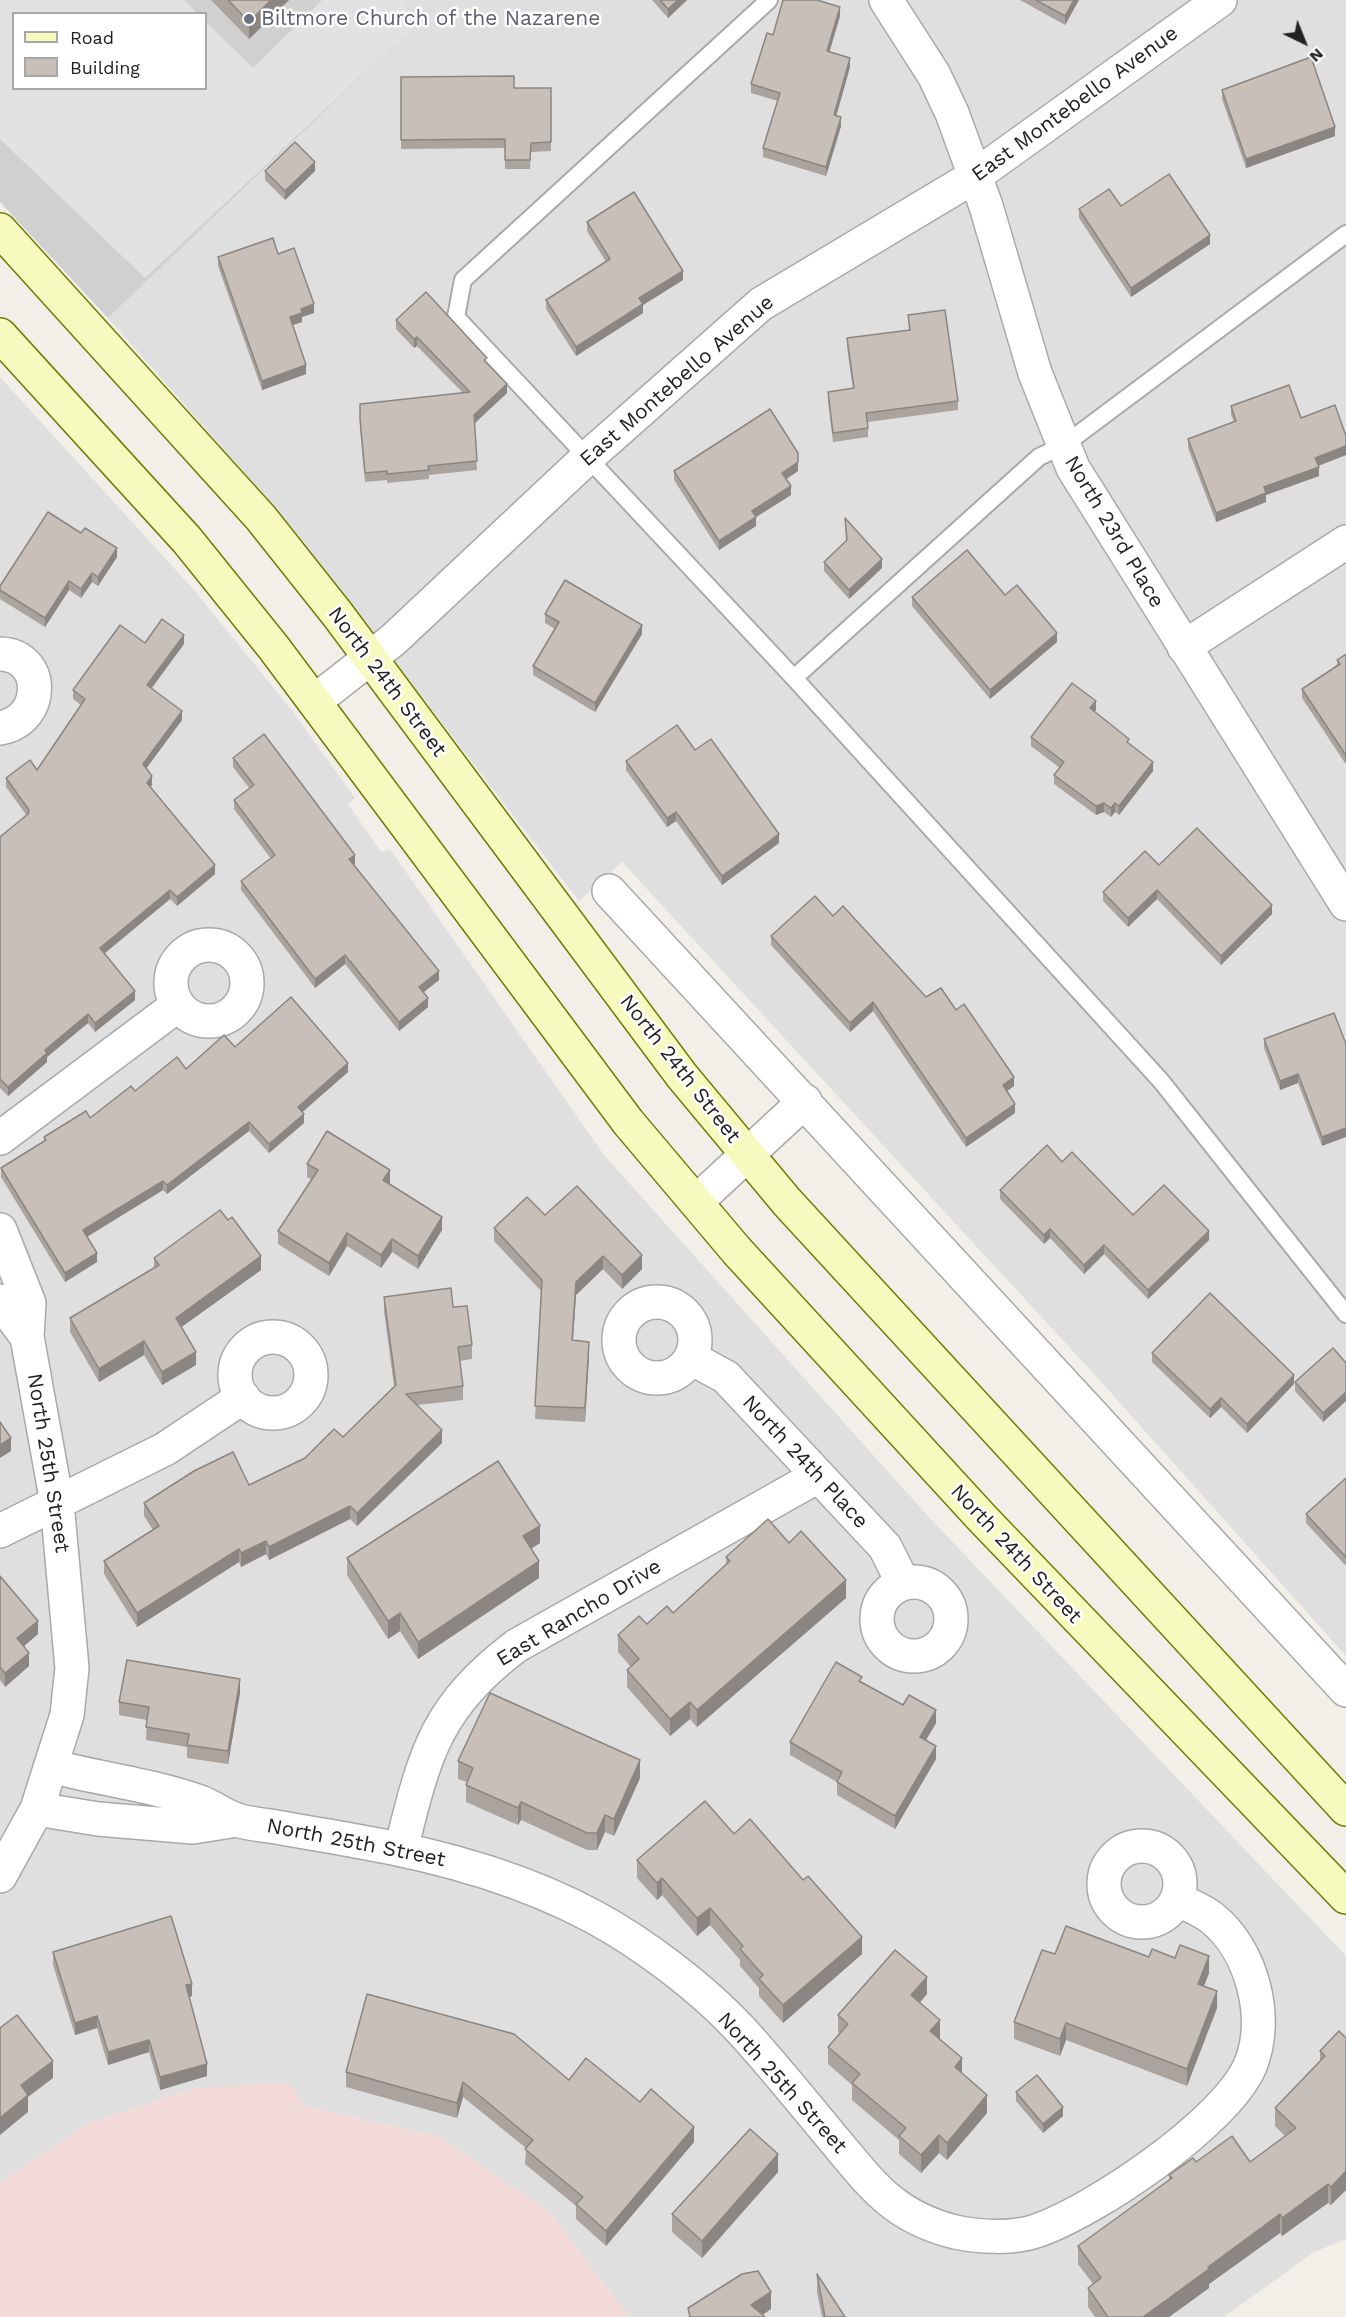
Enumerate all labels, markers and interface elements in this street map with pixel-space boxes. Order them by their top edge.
place label: Biltmore Church of the Nazarene [261,6,600,32]
legend [12,12,207,90]
marker: Biltmore Church of the Nazarene [242,12,256,26]
north arrow [1274,12,1334,72]
street label: East Montebello Avenue [967,21,1183,187]
text: Road [70,27,114,48]
text: N [1306,45,1327,67]
text: Building [70,57,140,78]
street label: East Montebello Avenue [575,290,779,472]
street label: North 23rd Place [1059,451,1169,613]
street label: North 24th Street [322,602,452,762]
street label: North 24th Street [614,990,746,1148]
street label: North 25th Street [21,1371,75,1555]
street label: North 24th Place [737,1390,873,1534]
street label: North 24th Street [945,1479,1087,1629]
street label: East Rancho Drive [492,1554,666,1672]
street label: North 25th Street [265,1813,447,1873]
street label: North 25th Street [712,2007,852,2159]

